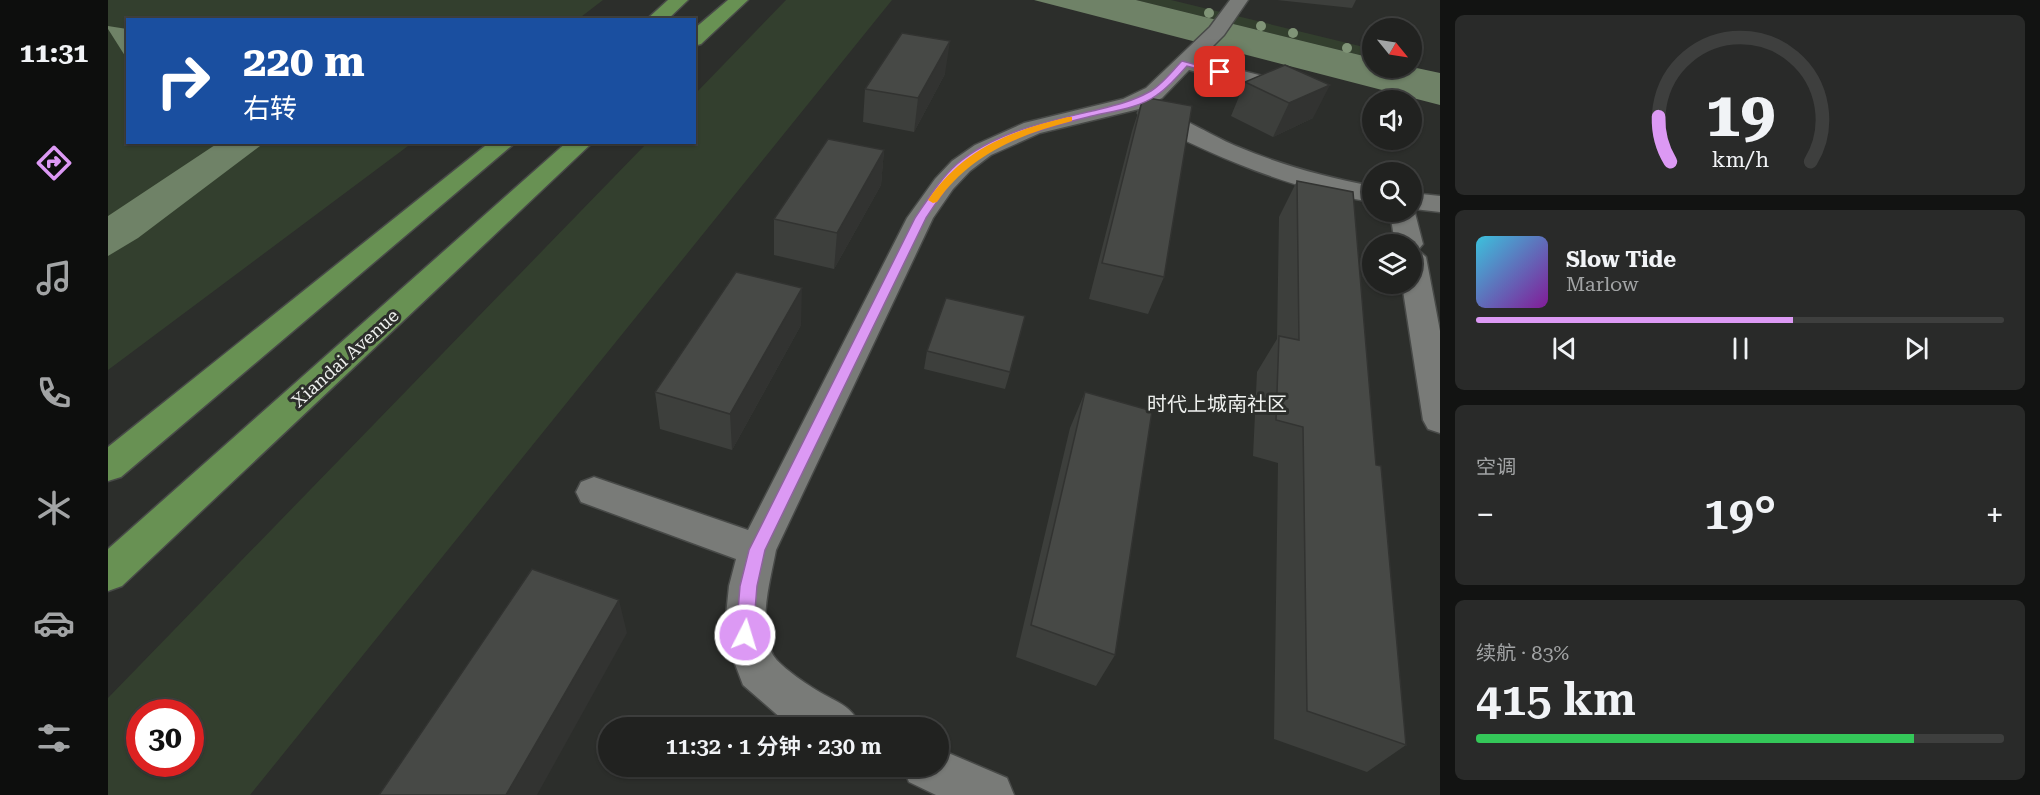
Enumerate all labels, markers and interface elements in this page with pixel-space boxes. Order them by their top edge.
north arrow [1362,18,1422,78]
map controls [1362,18,1422,294]
text: 11:31 [20,37,88,69]
text: 220 m [243,37,365,86]
icon: right [144,42,222,120]
pin [1194,46,1245,97]
icon: arrive [1203,55,1236,88]
text: 19 [1705,78,1775,151]
button: sound [1362,90,1422,150]
text: 右转 [243,93,297,125]
icon: directions [33,142,75,184]
text: km/h [1711,147,1769,172]
button: search [1362,162,1422,222]
button: layers [1362,234,1422,294]
text: Slow Tide [1566,247,1676,272]
icon: music [33,257,75,299]
text: Marlow [1566,272,1639,296]
street label: Xiandai Avenue [287,304,403,411]
icon: previous [1548,332,1581,365]
icon: pause [1724,332,1757,365]
icon: next [1900,332,1933,365]
icon: phone [33,372,75,414]
district label: 时代上城南社区 [1147,392,1287,416]
text: 空调 [1476,455,1516,479]
icon: climate [33,487,75,529]
text: 19° [1704,487,1776,540]
text: − [1476,495,1494,534]
text: + [1986,495,2004,534]
icon: car [33,602,75,644]
position arrow [713,603,777,667]
text: 续航 · 83% [1476,641,1569,665]
text: 415 km [1476,673,1636,726]
speed limit sign: 30 [126,699,204,777]
icon: filters [33,717,75,759]
text: 11:32 · 1 分钟 · 230 m [665,734,882,759]

